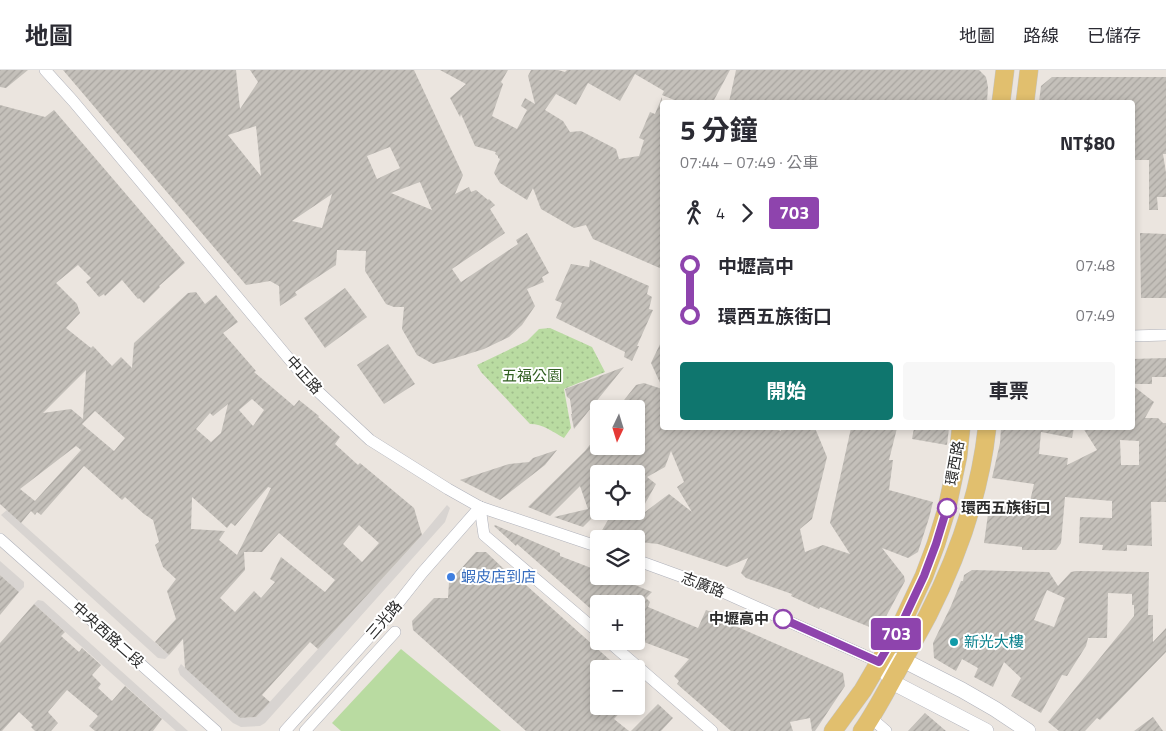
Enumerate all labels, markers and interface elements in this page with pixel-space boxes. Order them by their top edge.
text: 地圖 [25,17,73,53]
text: 地圖 [959,22,995,49]
text: 路線 [1023,22,1059,49]
text: 已儲存 [1087,22,1141,49]
text: 5 分鐘 [680,108,758,151]
text: NT$80 [1060,128,1115,157]
text: 07:44 – 07:49 · 公車 [680,150,818,174]
icon: walk [680,199,708,227]
icon: forward [733,199,761,227]
text: 703 [779,199,809,226]
text: 4 [716,201,725,225]
text: 中壢高中 [718,251,794,280]
text: 07:48 [1076,253,1115,277]
text: 環西五族街口 [718,301,832,330]
text: 07:49 [1076,303,1115,327]
street label: 中正路 [281,350,328,399]
button: 開始 [680,362,893,420]
button: 車票 [903,362,1115,420]
park label: 五福公園 [502,364,562,387]
north arrow [590,400,645,455]
map controls [590,400,645,715]
street label: 環西路 [939,439,970,487]
button: locate [590,465,645,520]
place label: 環西五族街口 [961,496,1051,519]
marker: 環西五族街口 [937,498,957,518]
button: layers [590,530,645,585]
place label: 蝦皮店到店 [461,565,536,588]
street label: 志廣路 [678,566,728,603]
marker: 蝦皮店到店 [445,571,457,583]
street label: 三光路 [360,595,407,644]
button: + [590,595,645,650]
street label: 中央西路二段 [67,596,149,673]
place label: 中壢高中 [709,607,769,630]
marker: 中壢高中 [773,609,793,629]
line badge: 703 [867,618,925,650]
text: 703 [881,620,911,647]
place label: 新光大樓 [964,630,1024,653]
marker: 新光大樓 [948,636,960,648]
button: − [590,660,645,715]

